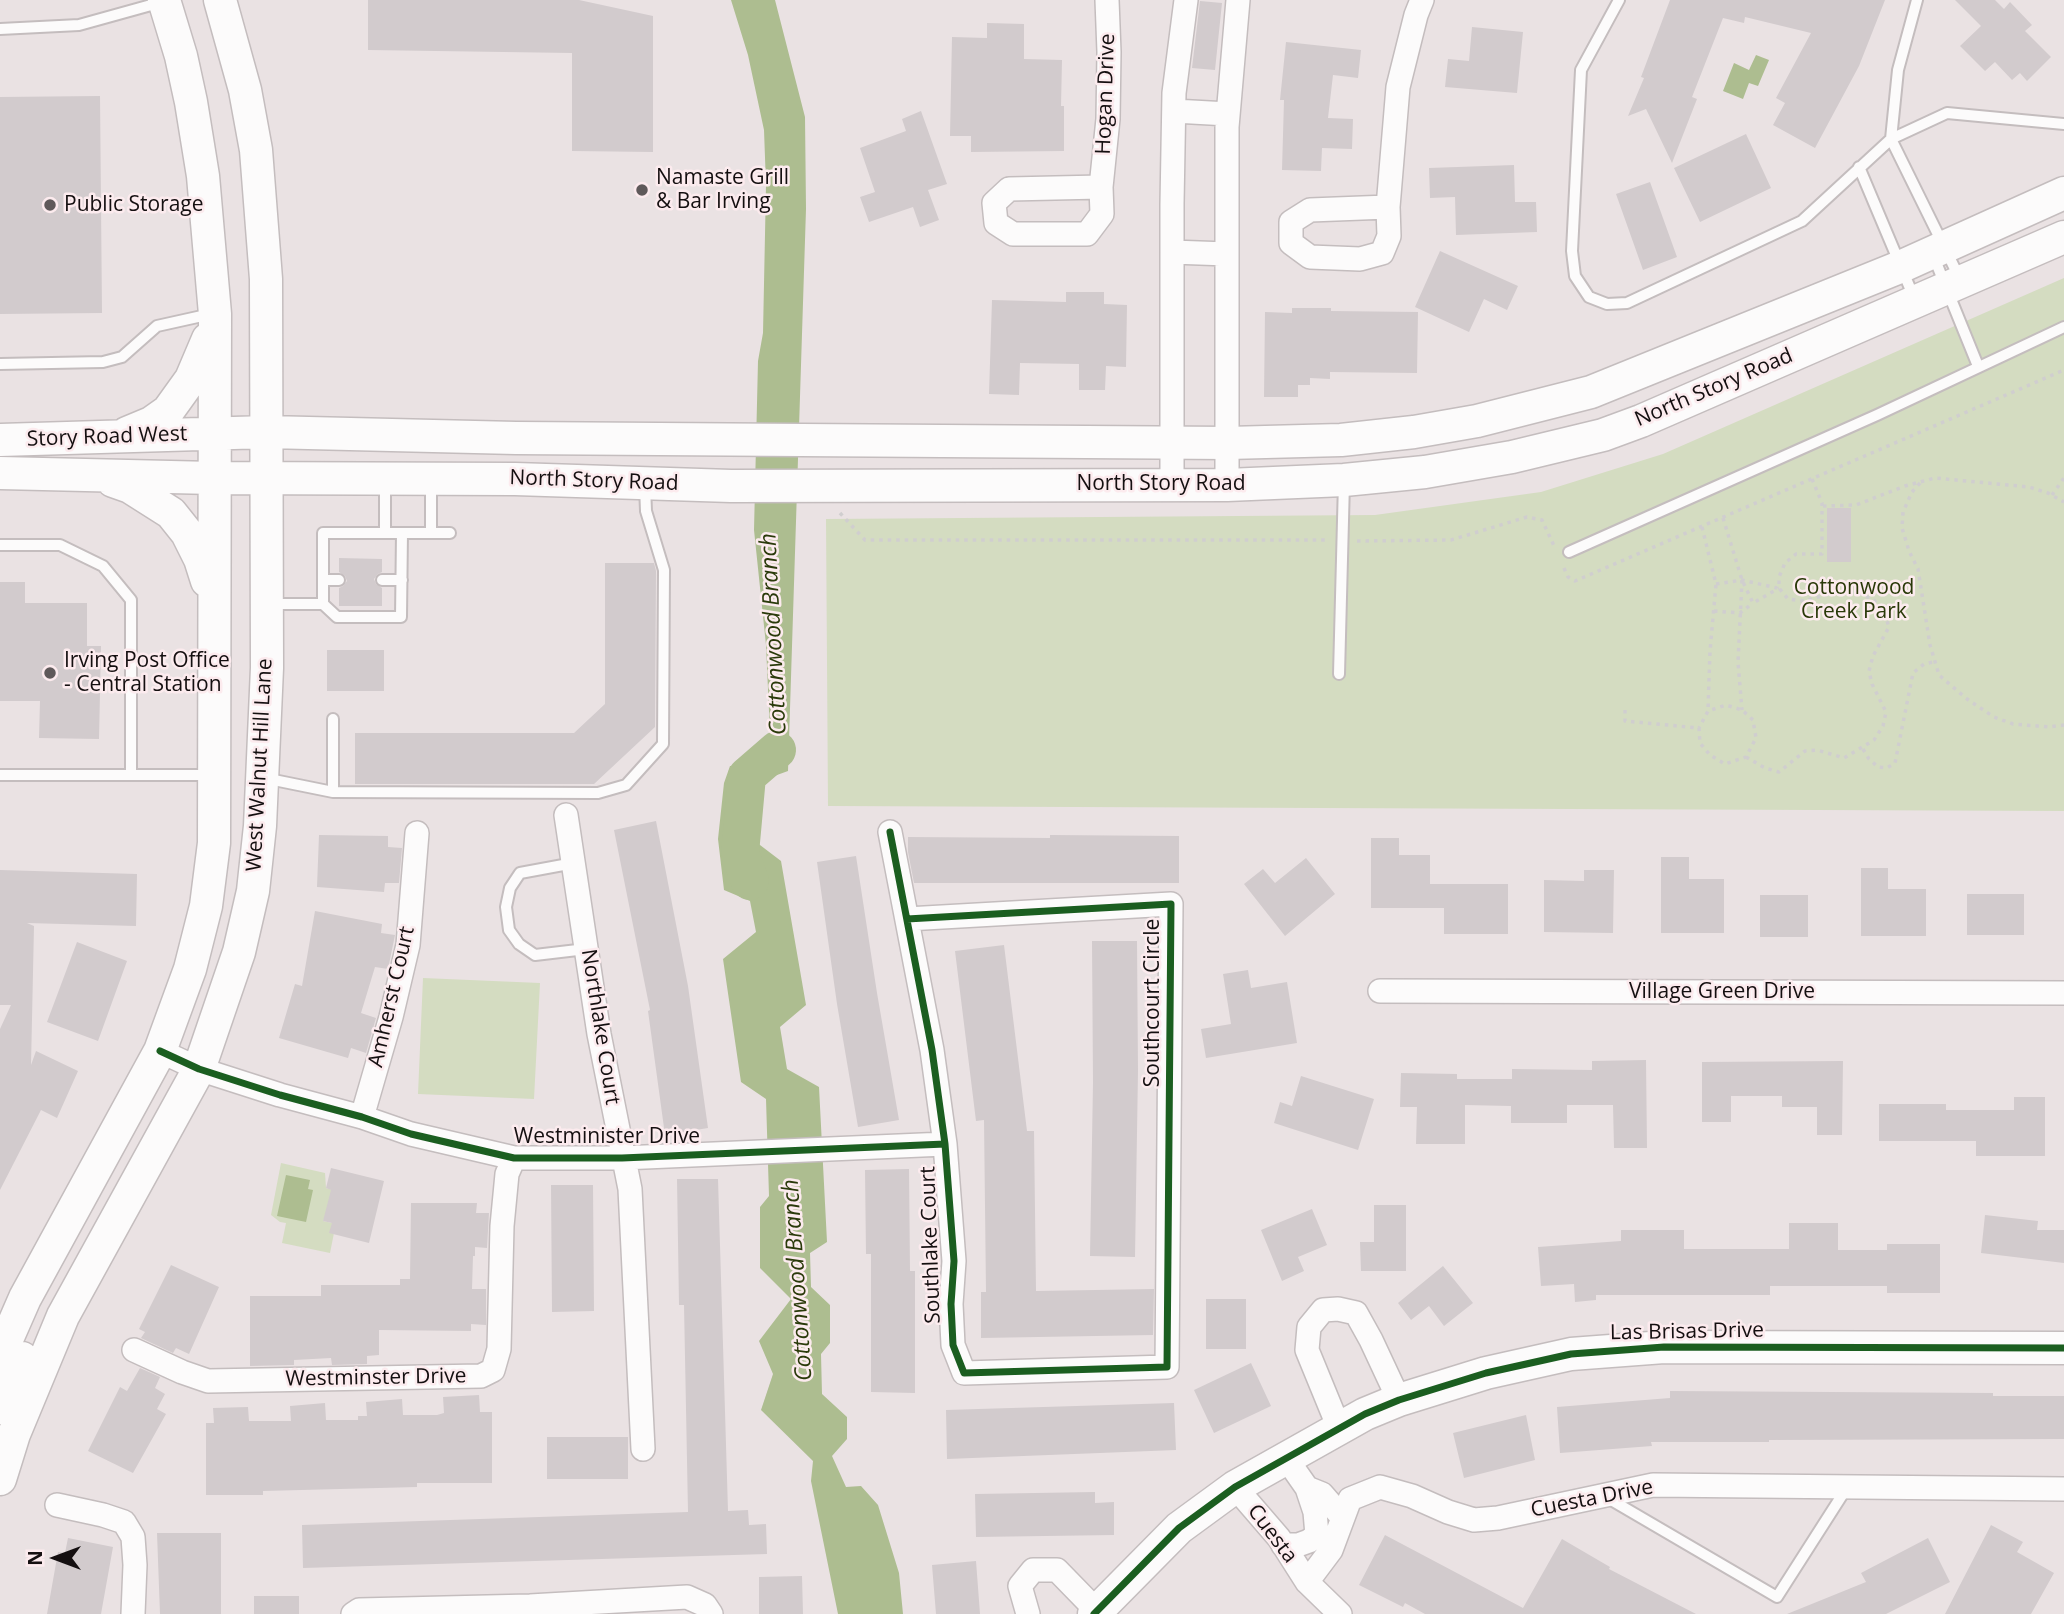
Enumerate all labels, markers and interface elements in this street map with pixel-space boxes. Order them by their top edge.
street label: Hogan Drive [1091,33,1121,155]
place label: Namaste Grill & Bar Irving [656,165,789,215]
marker: Namaste Grill & Bar Irving [634,182,650,198]
place label: Public Storage [64,192,204,218]
marker: Public Storage [42,197,58,213]
street label: North Story Road [1631,343,1797,433]
street label: Story Road West [26,422,188,452]
street label: North Story Road [509,465,679,497]
street label: North Story Road [1076,471,1246,497]
water label: Cottonwood Branch [755,532,793,736]
park label: Cottonwood Creek Park [1794,575,1914,625]
place label: Irving Post Office - Central Station [64,648,230,698]
street label: West Walnut Hill Lane [242,658,278,872]
marker: Irving Post Office - Central Station [42,665,58,681]
street label: Southcourt Circle [1140,919,1166,1087]
street label: Amherst Court [364,924,420,1070]
street label: Northlake Court [575,947,625,1107]
street label: Village Green Drive [1629,979,1815,1005]
street label: Westminister Drive [514,1124,700,1150]
street label: Southlake Court [916,1166,946,1324]
water label: Cottonwood Branch [777,1178,819,1382]
street label: Las Brisas Drive [1610,1318,1764,1346]
street label: Westminster Drive [285,1364,467,1392]
street label: Cuesta Drive [1529,1475,1655,1523]
street label: Cuesta [1242,1500,1302,1568]
north arrow [21,1523,91,1593]
text: N [22,1550,48,1566]

